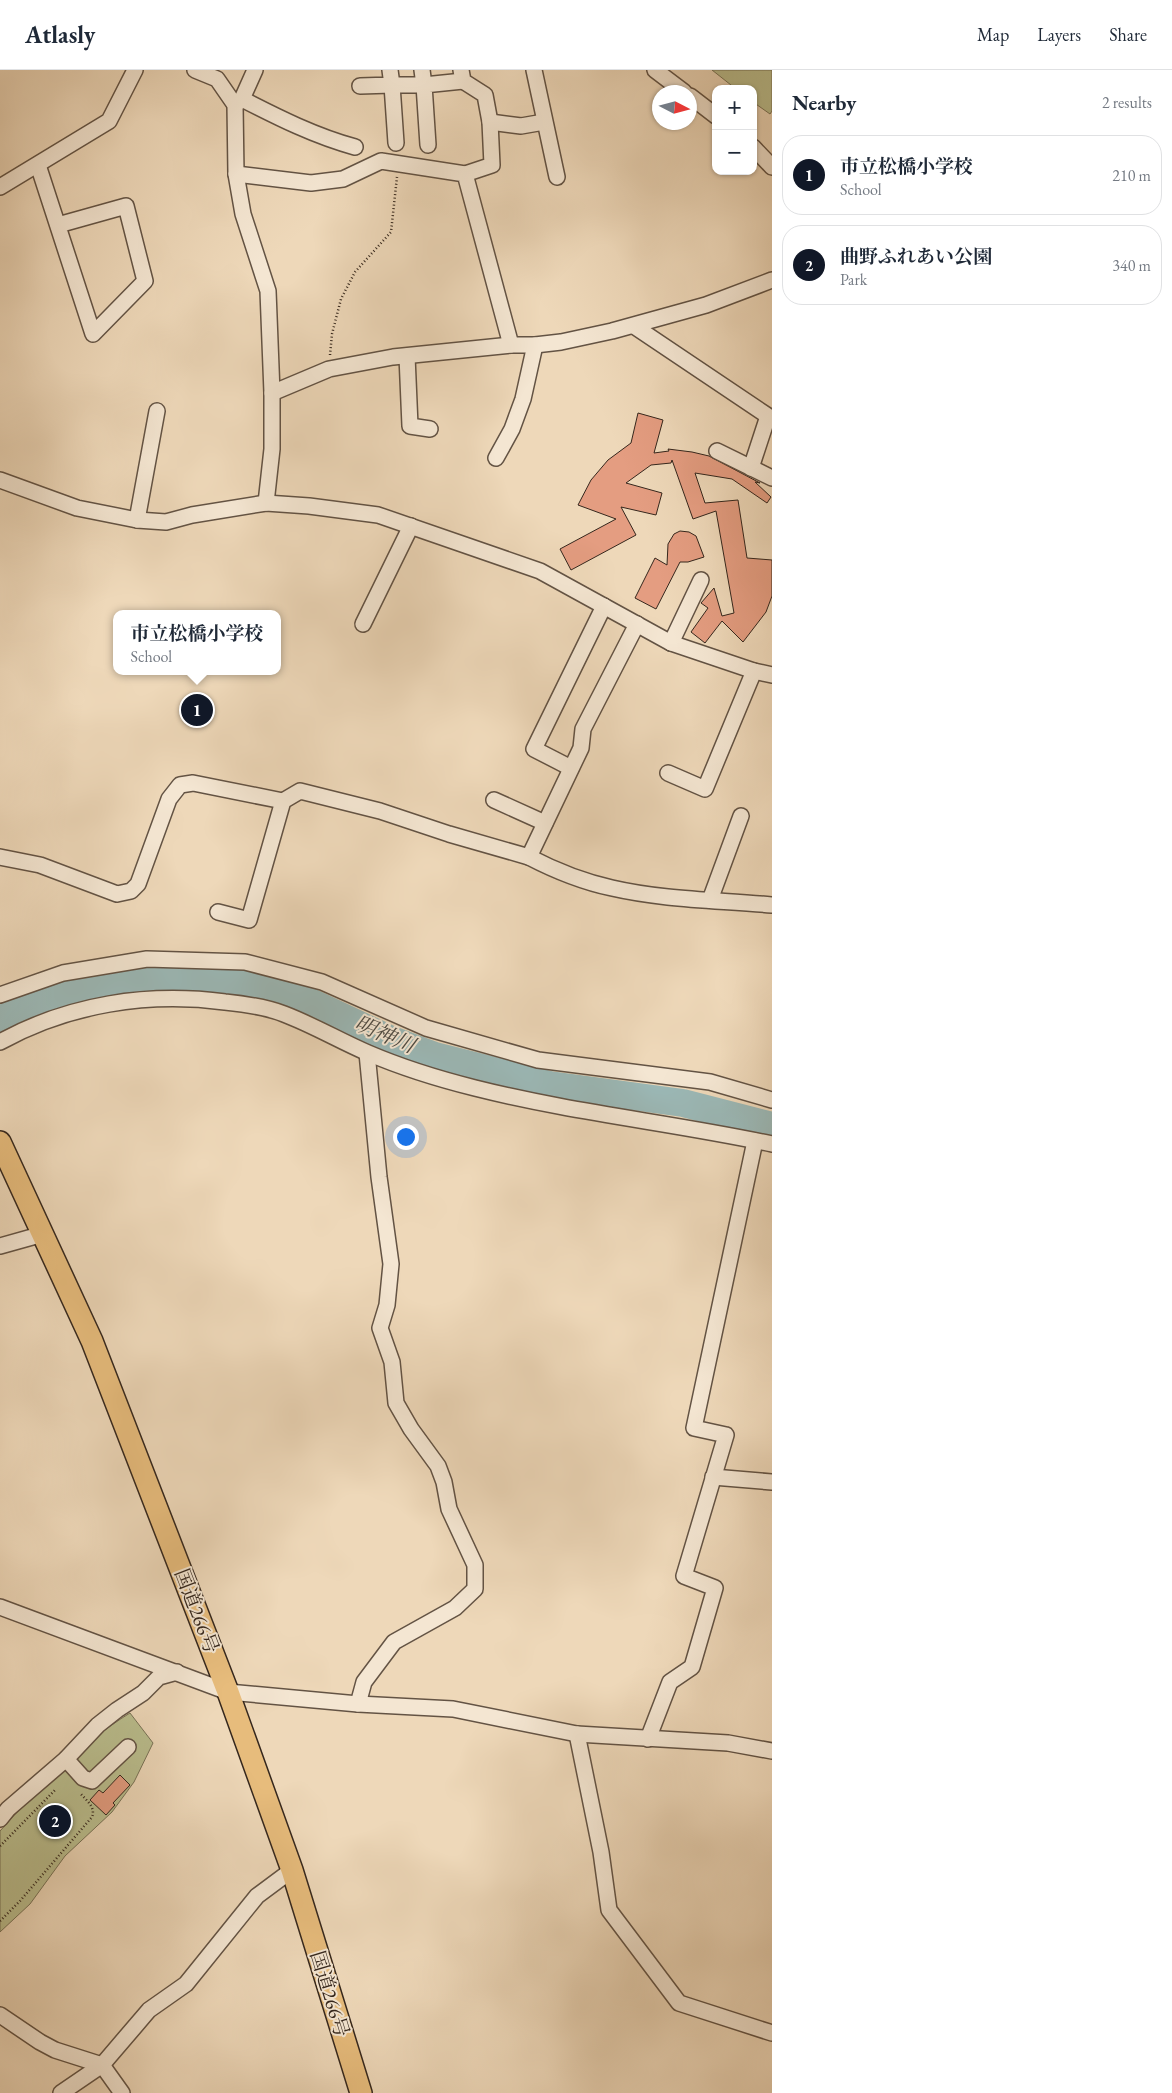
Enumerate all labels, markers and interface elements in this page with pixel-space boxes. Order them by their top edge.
text: Atlasly [25,19,95,50]
text: Map [977,23,1009,46]
text: Layers [1037,23,1081,46]
text: Share [1109,23,1147,46]
north arrow [652,85,697,130]
map controls [712,85,757,175]
button: + [712,85,757,130]
text: Nearby [792,89,856,116]
text: 2 results [1102,92,1152,113]
button: − [712,130,757,175]
text: 市立松橋小学校 [840,154,973,179]
text: 1 [805,165,813,186]
text: 210 m [1112,165,1151,186]
text: School [840,179,882,200]
text: 曲野ふれあい公園 [840,244,992,269]
text: 2 [805,255,813,276]
text: 340 m [1112,255,1151,276]
text: Park [840,269,867,290]
popup [113,610,281,675]
text: 市立松橋小学校 [130,621,264,646]
text: School [130,646,172,667]
pin: 1 [181,691,213,729]
water label: 明神川 [351,1009,421,1060]
your location [393,1124,419,1150]
street label: 国道266号 [169,1565,225,1657]
pin: 2 [39,1802,71,1840]
street label: 国道266号 [305,1948,355,2040]

